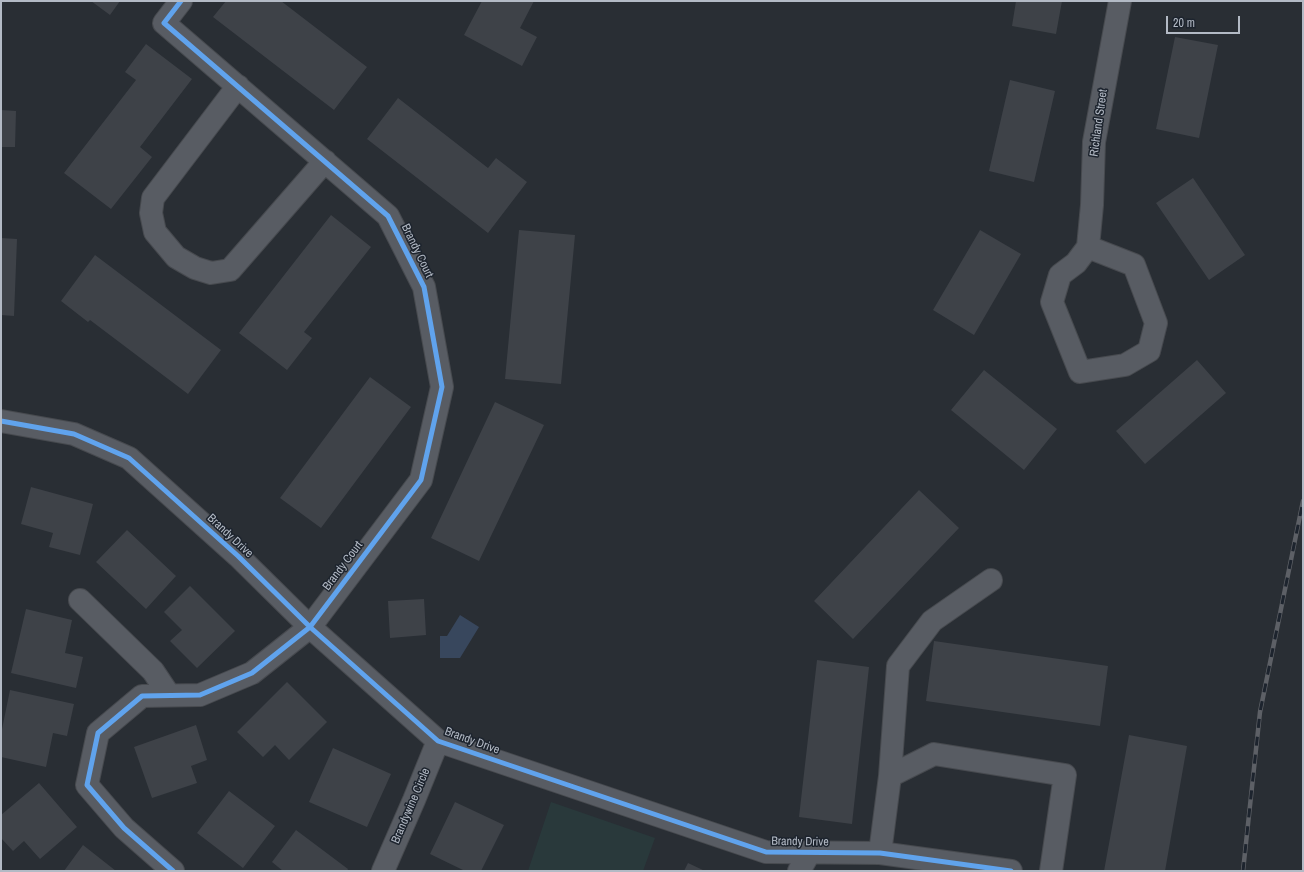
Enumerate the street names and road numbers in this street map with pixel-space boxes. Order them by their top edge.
street label: Richland Street [1087,88,1111,158]
street label: Brandy Court [398,222,436,280]
street label: Brandy Drive [204,511,256,561]
street label: Brandy Court [320,539,366,593]
street label: Brandy Drive [443,724,501,758]
street label: Brandywine Circle [389,766,433,846]
street label: Brandy Drive [771,834,829,850]

